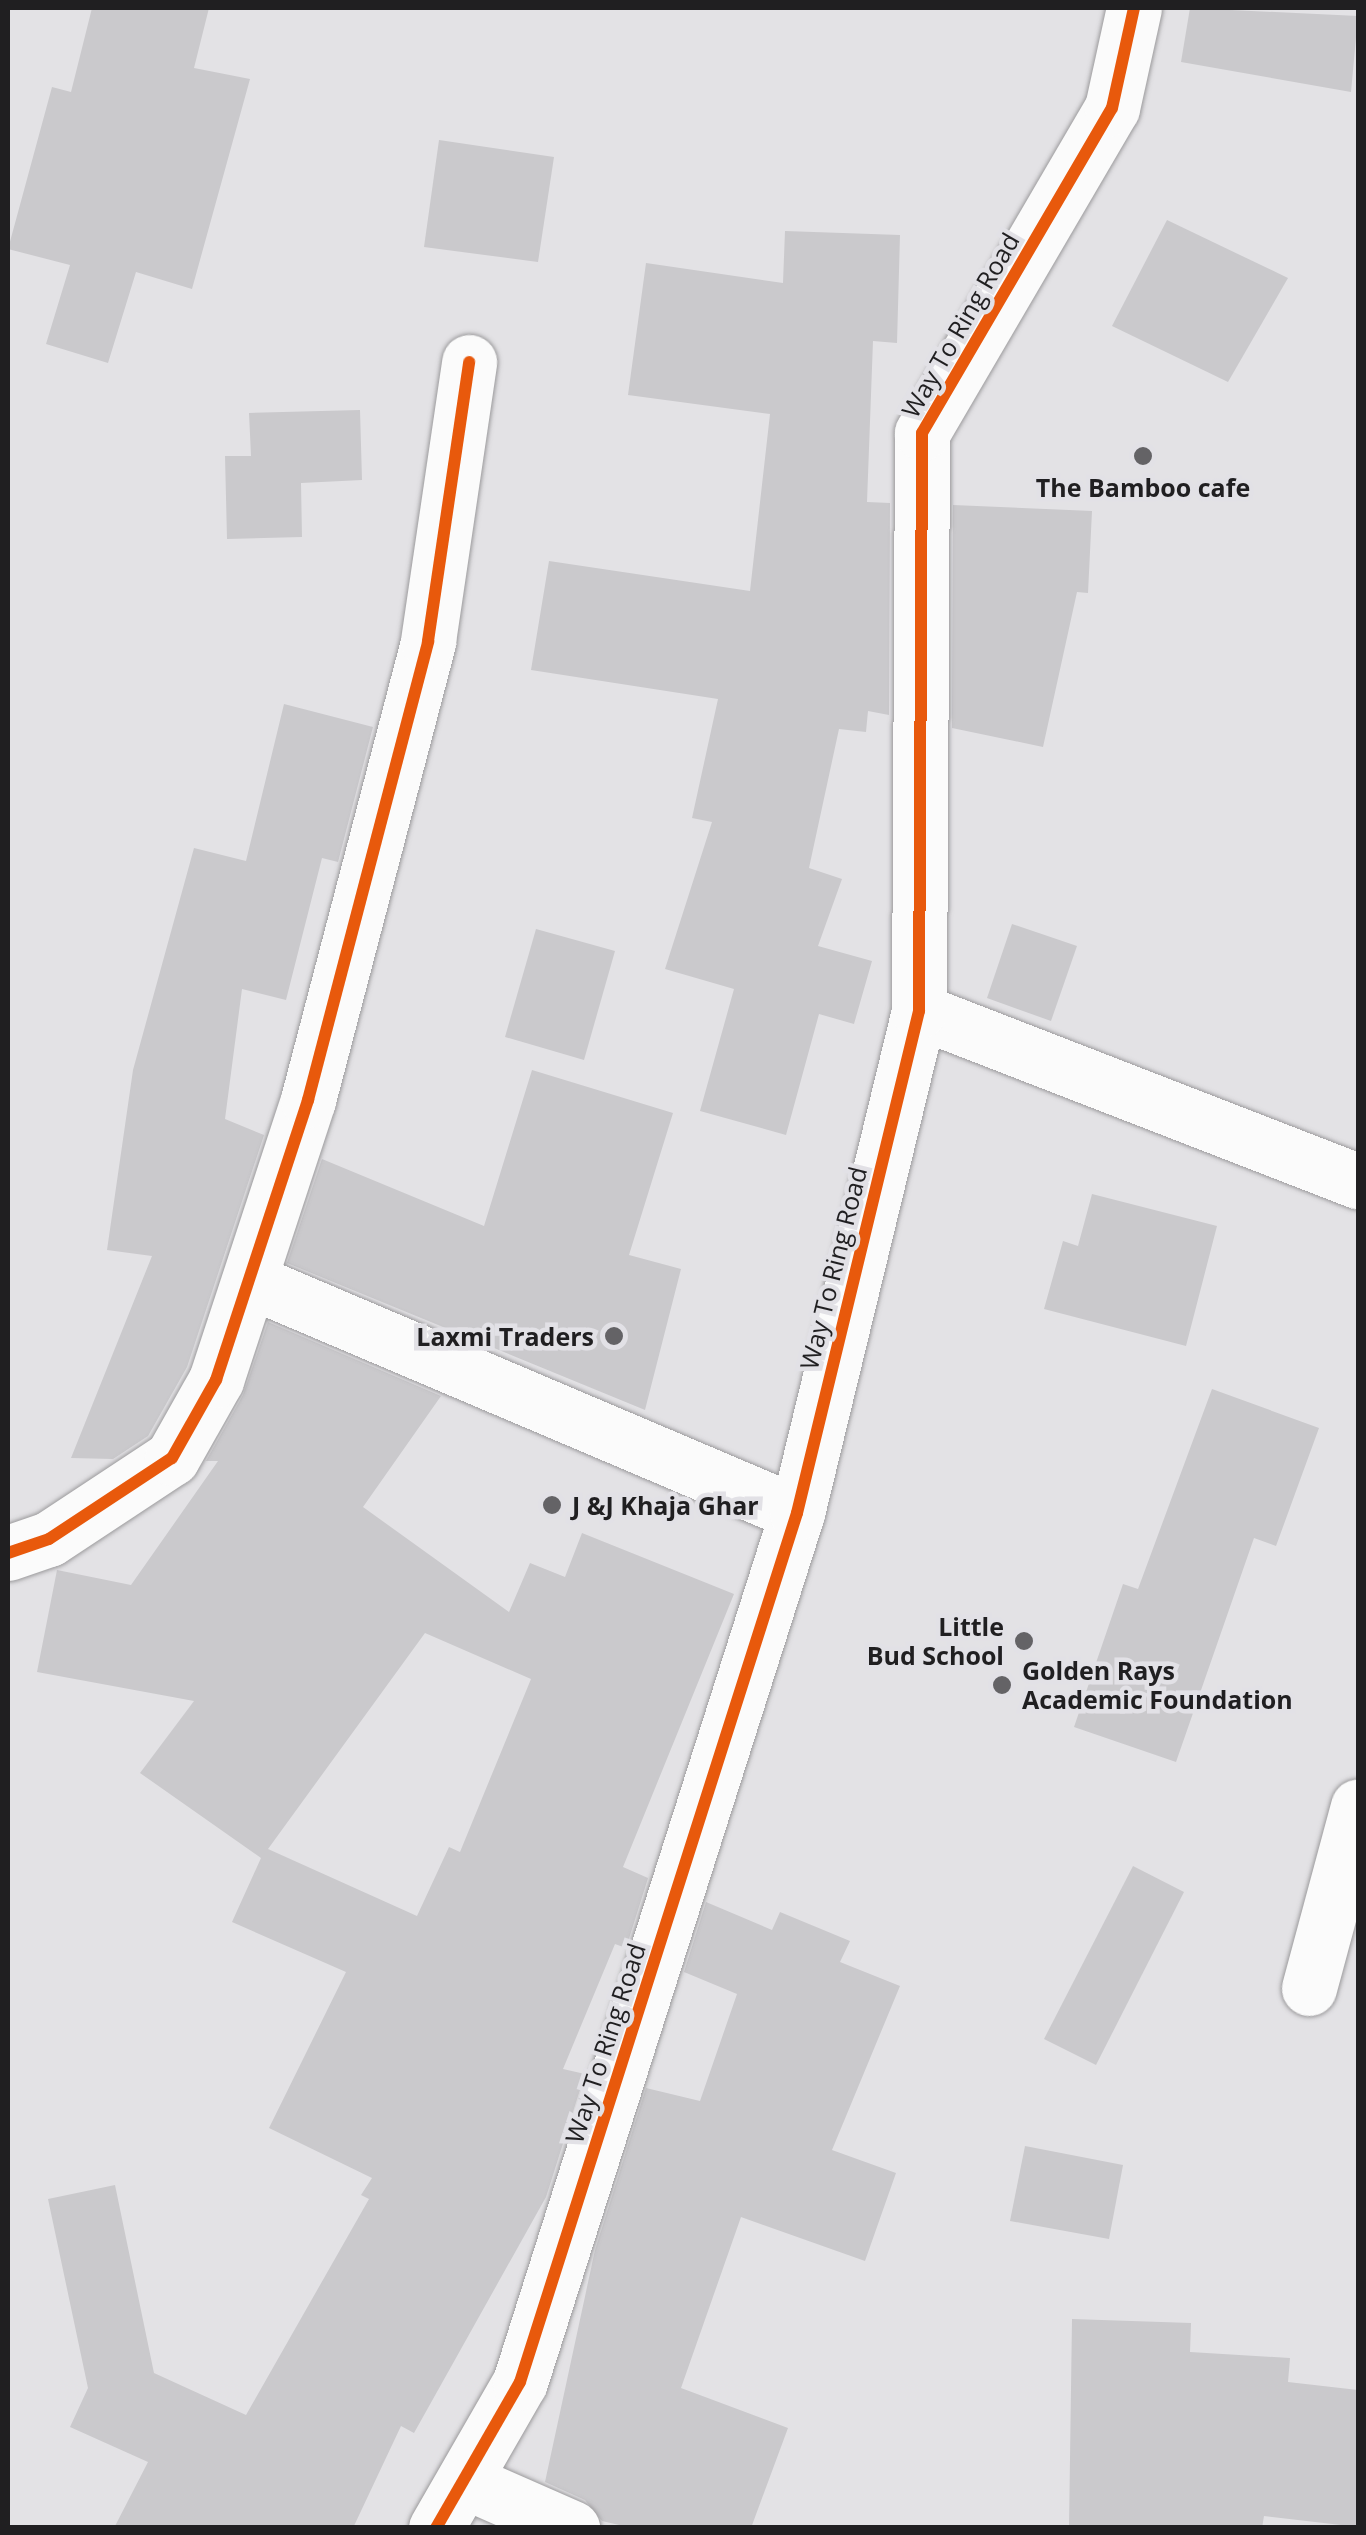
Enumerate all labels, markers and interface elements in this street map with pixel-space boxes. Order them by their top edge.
street label: Way To Ring Road [895,227,1025,423]
marker: The Bamboo cafe [1132,445,1154,467]
place label: The Bamboo cafe [1036,472,1250,502]
street label: Way To Ring Road [793,1163,873,1373]
place label: Laxmi Traders [416,1321,594,1351]
marker: Laxmi Traders [603,1325,625,1347]
place label: J &J Khaja Ghar [572,1490,759,1520]
marker: J &J Khaja Ghar [541,1494,563,1516]
place label: Little Bud School [867,1612,1004,1671]
marker: Little Bud School [1013,1630,1035,1652]
place label: Golden Rays Academic Foundation [1022,1656,1293,1715]
marker: Golden Rays Academic Foundation [991,1674,1013,1696]
street label: Way To Ring Road [559,1939,651,2147]

